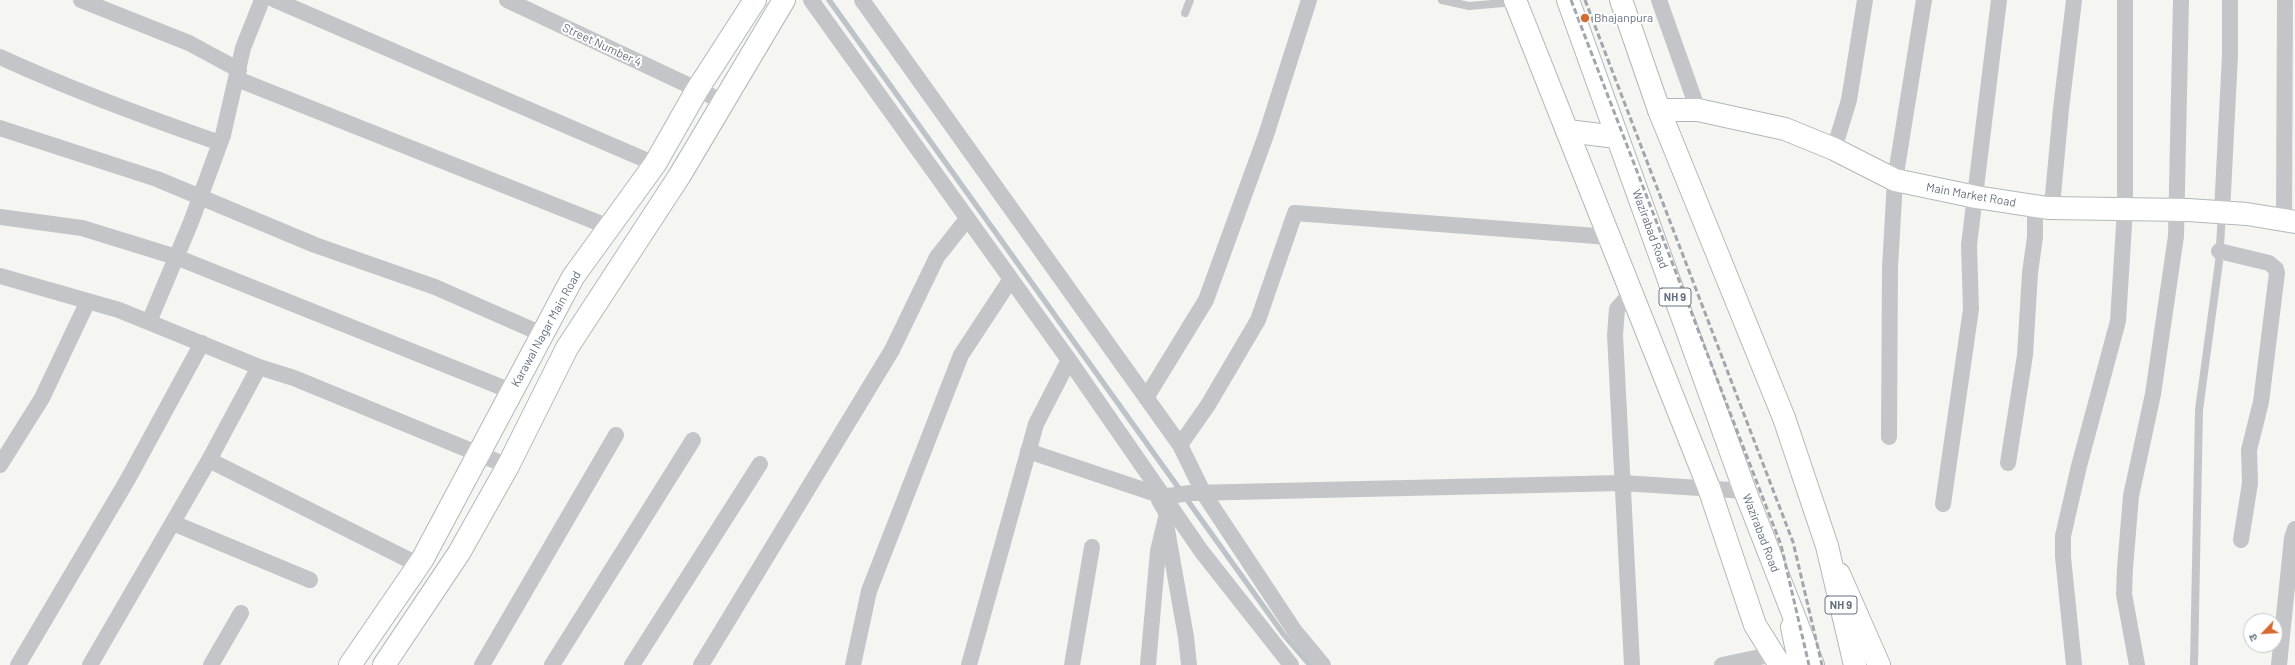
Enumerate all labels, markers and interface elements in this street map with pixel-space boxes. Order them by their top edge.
place label: Bhajanpura [1594,11,1653,25]
marker: Bhajanpura [1579,12,1591,24]
street label: Street Number 4 [560,20,644,70]
street label: Main Market Road [1925,180,2017,210]
street label: Wazirabad Road [1629,187,1671,271]
street label: Karawal Nagar Main Road [508,268,584,390]
road number: NH 9 [1659,288,1691,306]
street label: Wazirabad Road [1739,492,1783,574]
road number: NH 9 [1825,596,1857,614]
north arrow [2243,613,2283,653]
text: उ [2245,632,2260,644]

